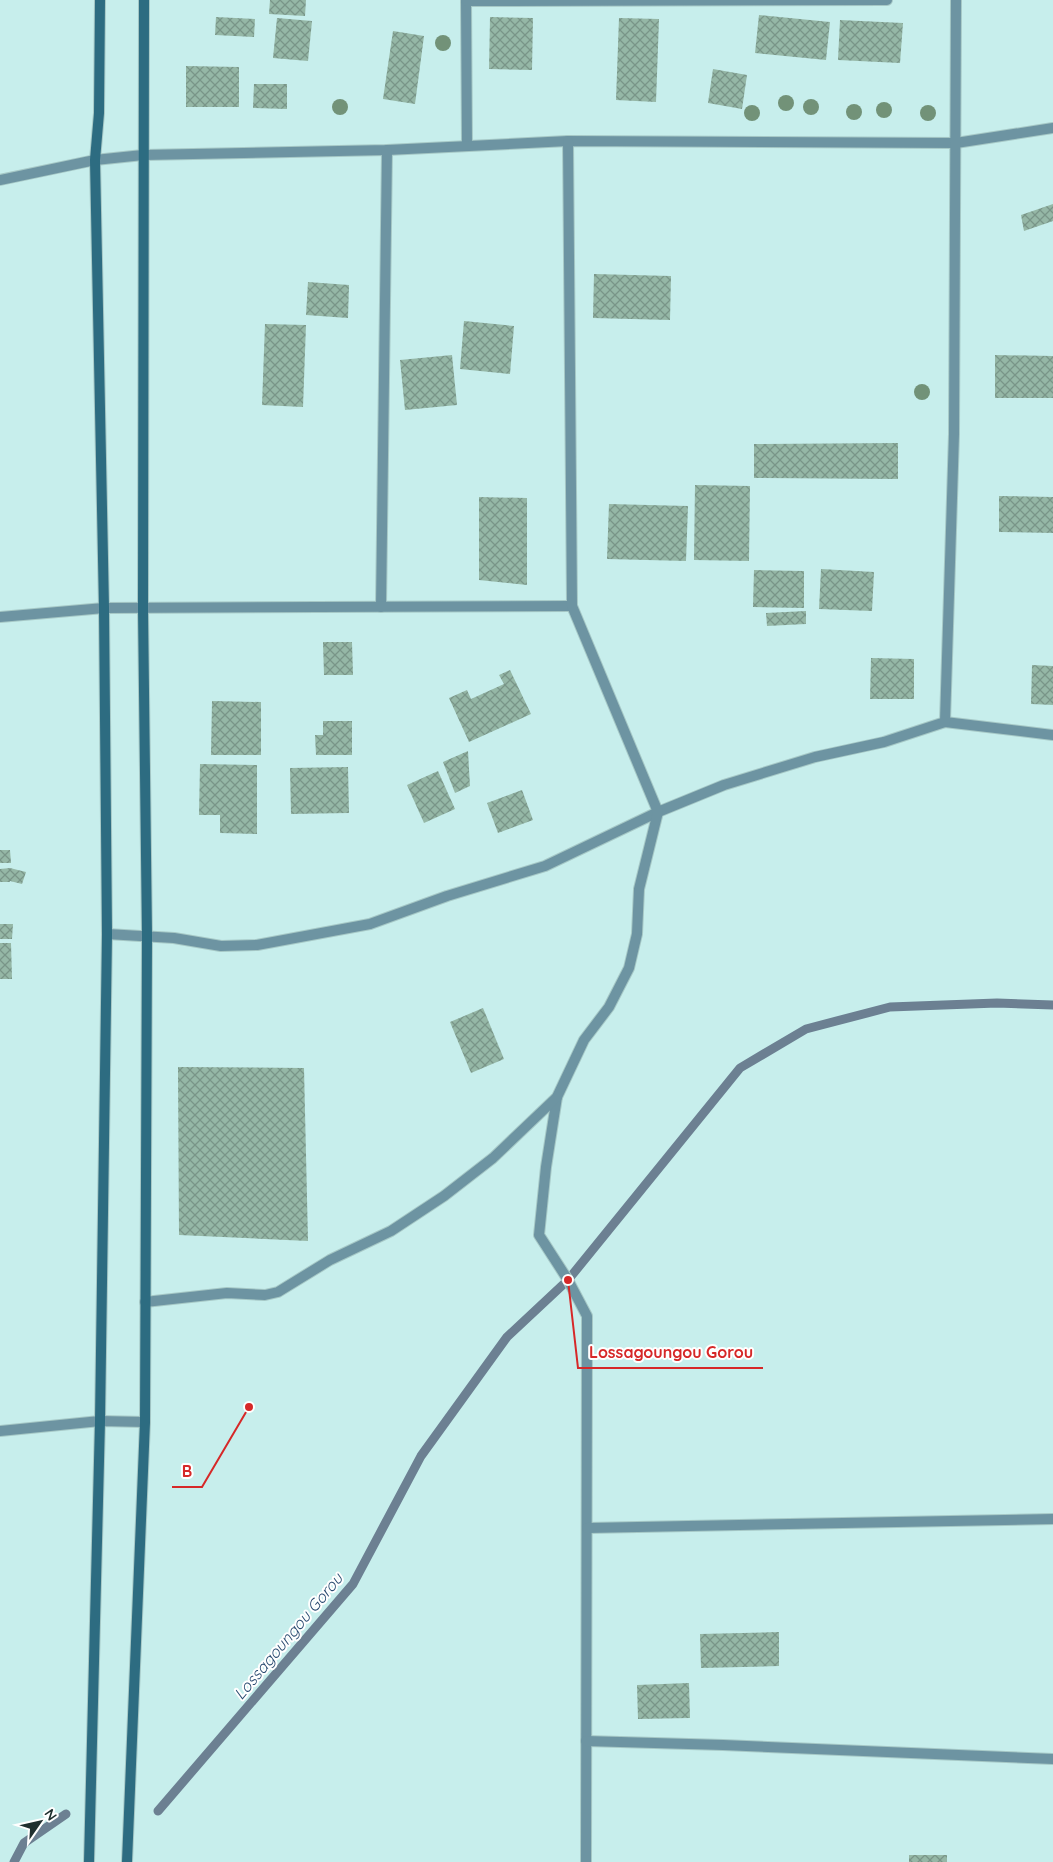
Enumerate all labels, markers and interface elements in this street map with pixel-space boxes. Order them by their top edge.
callout: Lossagoungou Gorou [578,1337,763,1368]
text: Lossagoungou Gorou [589,1342,753,1362]
callout: B [172,1456,202,1487]
text: B [182,1461,192,1481]
water label: Lossagoungou Gorou [229,1568,347,1703]
north arrow [15,1797,65,1847]
text: N [40,1805,61,1824]

